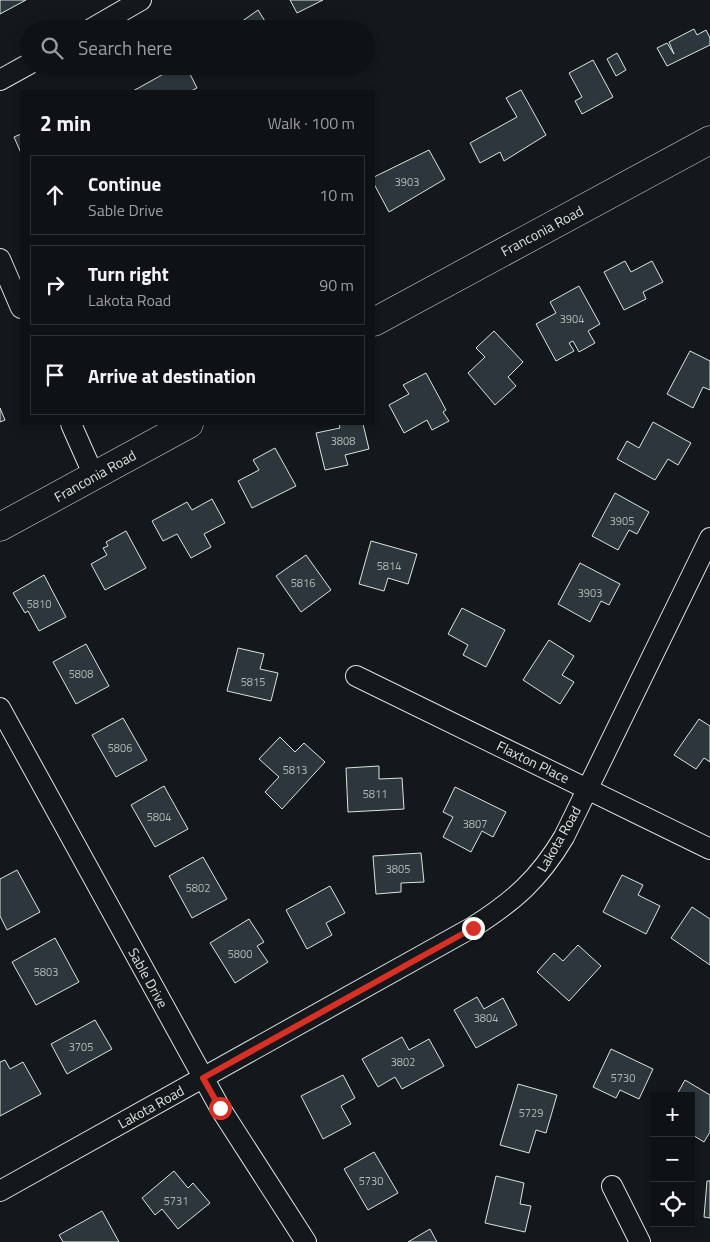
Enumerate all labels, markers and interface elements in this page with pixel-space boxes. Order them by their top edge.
search box [20,20,375,75]
text: Search here [78,33,172,62]
icon: search [38,34,66,62]
text: 2 min [40,107,91,139]
text: Walk · 100 m [267,111,355,135]
text: Continue [88,169,161,198]
house number: 3903 [395,174,419,190]
icon: ahead [41,181,69,209]
text: 10 m [319,183,354,207]
text: Sable Drive [88,198,163,222]
street label: Franconia Road [497,200,587,261]
text: Turn right [88,259,169,288]
icon: right [41,271,69,299]
text: 90 m [319,273,354,297]
text: Lakota Road [88,288,171,312]
house number: 3904 [560,311,584,327]
icon: arrive [41,361,69,389]
text: Arrive at destination [88,361,256,390]
house number: 3808 [331,433,355,449]
street label: Franconia Road [50,444,140,507]
house number: 3905 [610,513,634,529]
house number: 5814 [377,558,401,574]
house number: 5816 [291,575,315,591]
house number: 3903 [578,585,602,601]
house number: 5810 [27,596,51,612]
house number: 5808 [69,666,93,682]
house number: 5815 [241,674,265,690]
street label: Flaxton Place [493,735,573,788]
house number: 5806 [108,740,132,756]
house number: 5813 [283,762,307,778]
house number: 5811 [363,786,387,802]
street label: Lakota Road [531,802,586,876]
house number: 5804 [147,809,171,825]
house number: 3807 [463,816,487,832]
house number: 3805 [386,861,410,877]
house number: 5802 [186,880,210,896]
route end [462,917,485,940]
street label: Sable Drive [123,944,174,1012]
house number: 5800 [228,946,252,962]
house number: 5803 [34,964,58,980]
house number: 3804 [474,1010,498,1026]
house number: 3705 [69,1039,93,1055]
house number: 3802 [391,1054,415,1070]
house number: 5730 [611,1070,635,1086]
street label: Lakota Road [114,1080,188,1133]
map controls [650,1092,695,1227]
button: + [650,1092,695,1137]
route start [209,1097,232,1120]
house number: 5729 [519,1105,543,1121]
button: − [650,1137,695,1182]
house number: 5730 [359,1173,383,1189]
button: locate [650,1182,695,1227]
house number: 5731 [164,1193,188,1209]

